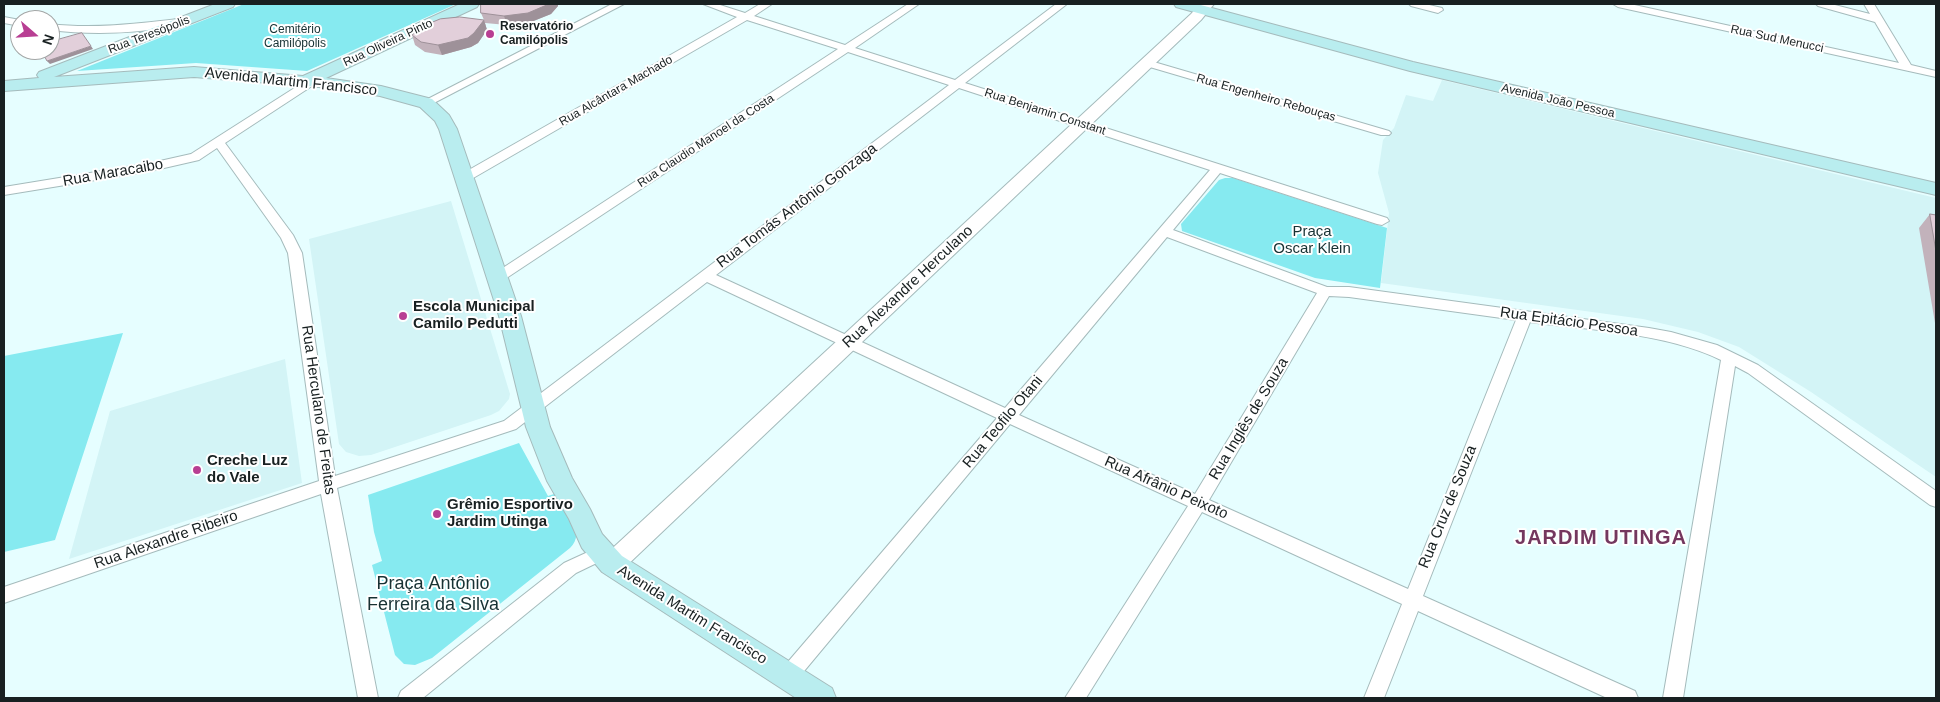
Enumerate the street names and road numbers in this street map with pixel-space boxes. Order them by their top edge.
street label: Rua Teresópolis [106,13,192,57]
street label: Rua Oliveira Pinto [341,16,435,70]
street label: Rua Sud Menucci [1729,22,1825,56]
street label: Rua Alcântara Machado [557,53,675,129]
street label: Avenida Martim Francisco [204,64,378,100]
street label: Rua Engenheiro Rebouças [1195,71,1337,125]
street label: Avenida João Pessoa [1500,81,1616,121]
street label: Rua Benjamin Constant [983,86,1107,138]
street label: Rua Claudio Manoel da Costa [635,91,777,191]
street label: Rua Tomás Antônio Gonzaga [713,140,881,272]
street label: Rua Maracaibo [61,155,165,191]
street label: Rua Alexandre Herculano [839,222,977,352]
street label: Rua Epitácio Pessoa [1499,303,1639,341]
street label: Rua Herculano de Freitas [297,324,339,496]
street label: Rua Inglês de Souza [1205,355,1293,483]
street label: Rua Teofilo Otani [959,372,1047,472]
street label: Rua Cruz de Souza [1415,443,1481,571]
street label: Rua Afrânio Peixoto [1101,453,1231,523]
street label: Rua Alexandre Ribeiro [92,507,240,573]
street label: Avenida Martim Francisco [614,561,770,669]

